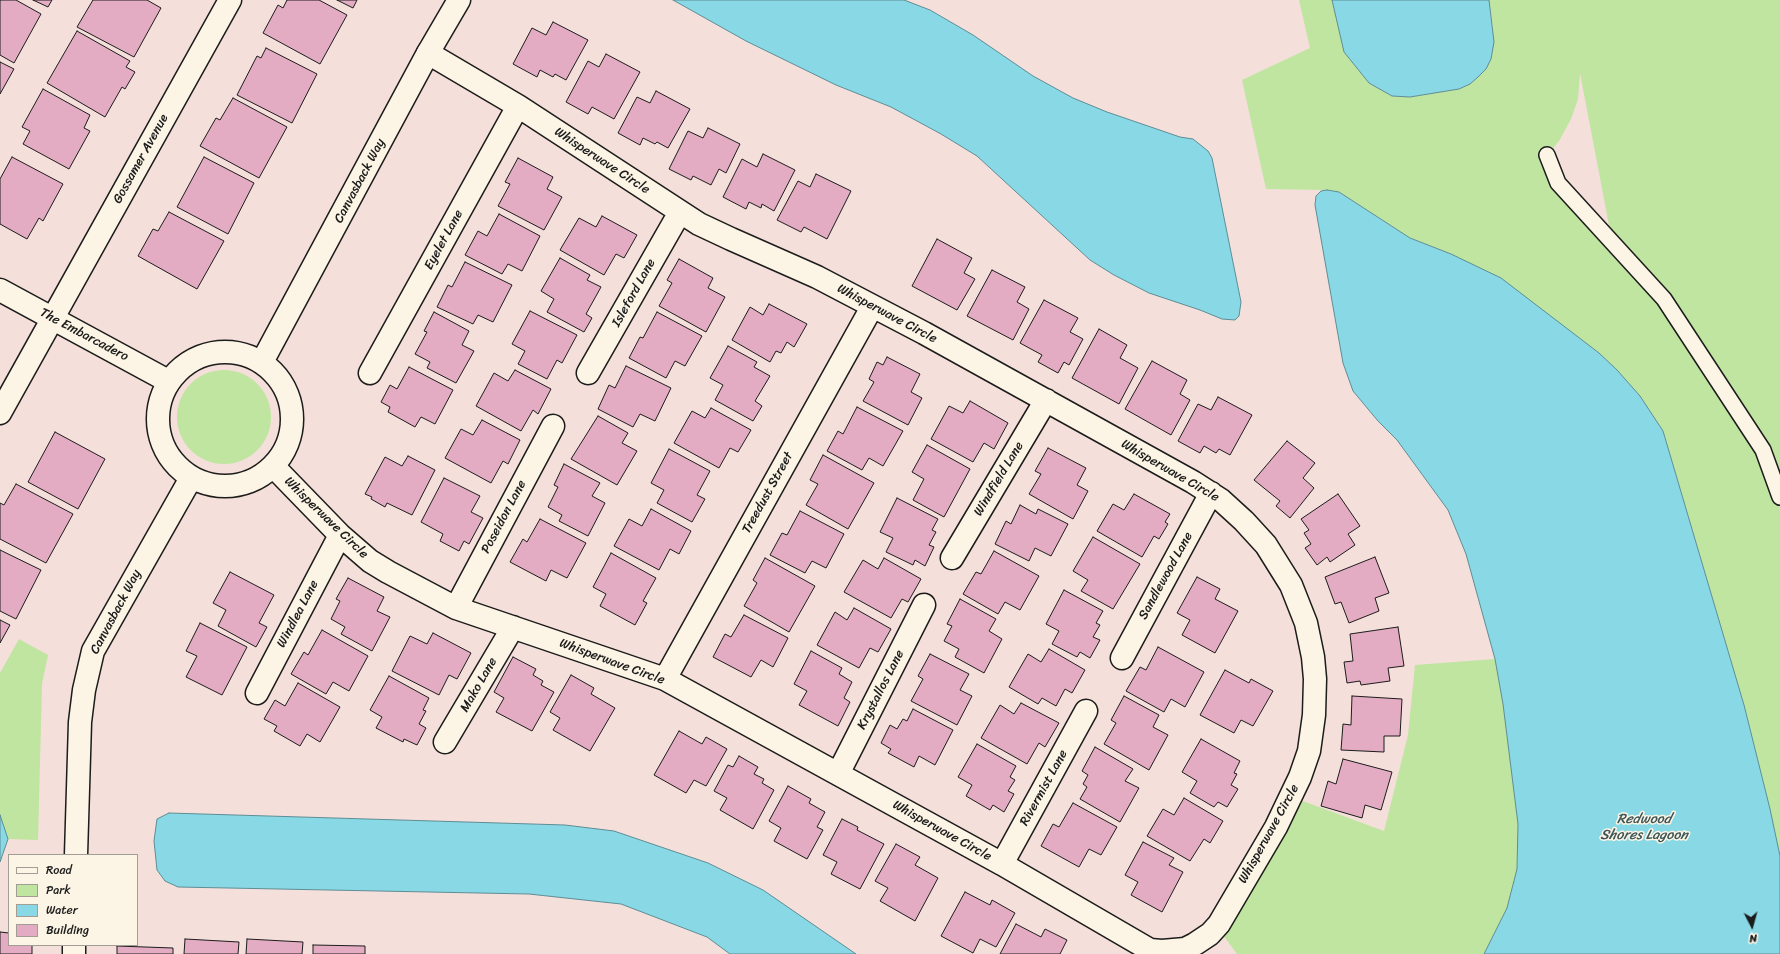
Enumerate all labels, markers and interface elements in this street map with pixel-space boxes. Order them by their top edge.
street label: Gossamer Avenue [110,112,172,206]
street label: Whisperwave Circle [551,124,653,198]
street label: Canvasback Way [331,136,389,226]
street label: Eyelet Lane [421,207,467,273]
street label: Isleford Lane [609,256,659,330]
street label: Whisperwave Circle [834,281,940,347]
street label: The Embarcadero [37,305,131,365]
street label: Whisperwave Circle [1118,437,1222,505]
street label: Windfield Lane [971,439,1027,519]
street label: Treedust Street [739,450,797,536]
street label: Whisperwave Circle [281,474,371,562]
street label: Poseidon Lane [478,478,530,556]
street label: Sandlewood Lane [1136,530,1196,622]
street label: Canvasback Way [87,567,145,657]
street label: Windlea Lane [274,578,322,650]
street label: Whisperwave Circle [557,636,667,688]
street label: Krystallos Lane [854,648,908,732]
street label: Mako Lane [457,655,501,715]
street label: Rivermist Lane [1017,747,1071,829]
street label: Whisperwave Circle [1235,782,1303,886]
street label: Whisperwave Circle [890,797,994,865]
water label: Redwood Shores Lagoon [1600,811,1688,844]
legend [8,854,138,946]
text: Road [46,859,72,881]
text: Park [46,879,71,901]
text: Water [46,899,78,921]
north arrow [1732,906,1772,946]
text: Building [46,919,89,941]
text: N [1749,929,1758,948]

